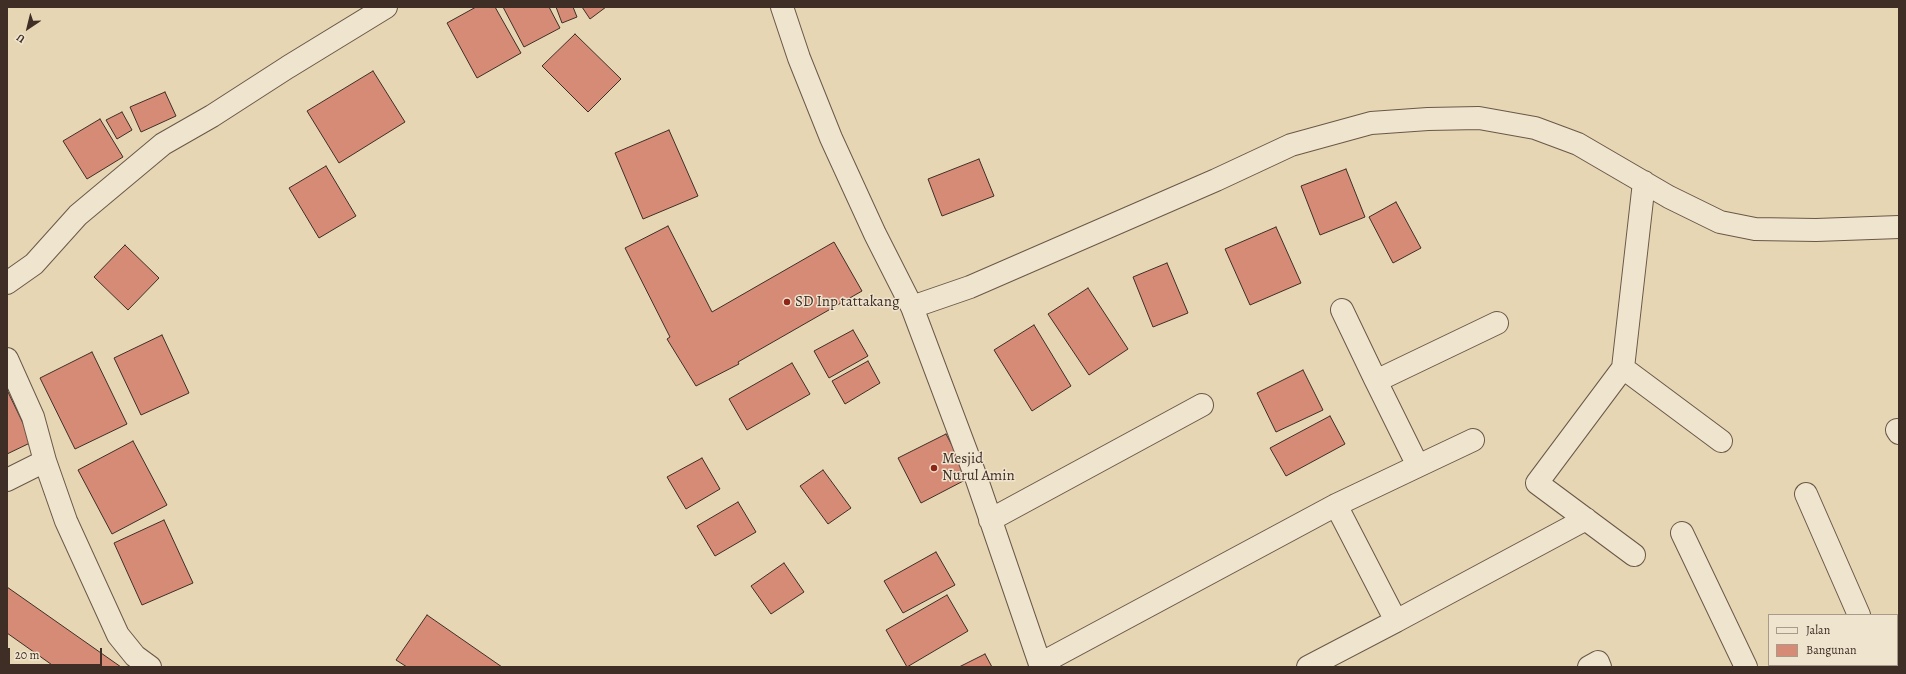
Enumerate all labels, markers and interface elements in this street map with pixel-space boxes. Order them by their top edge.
north arrow [8,8,48,48]
text: U [14,30,28,46]
place label: SD Inp tattakang [795,293,900,311]
marker: SD Inp tattakang [782,297,792,307]
place label: Mesjid Nurul Amin [942,450,1015,485]
marker: Mesjid Nurul Amin [929,463,939,473]
legend [1768,614,1898,666]
text: Jalan [1806,622,1830,638]
scale bar [10,640,104,666]
text: Bangunan [1806,642,1857,658]
text: 20 m [15,647,39,663]

